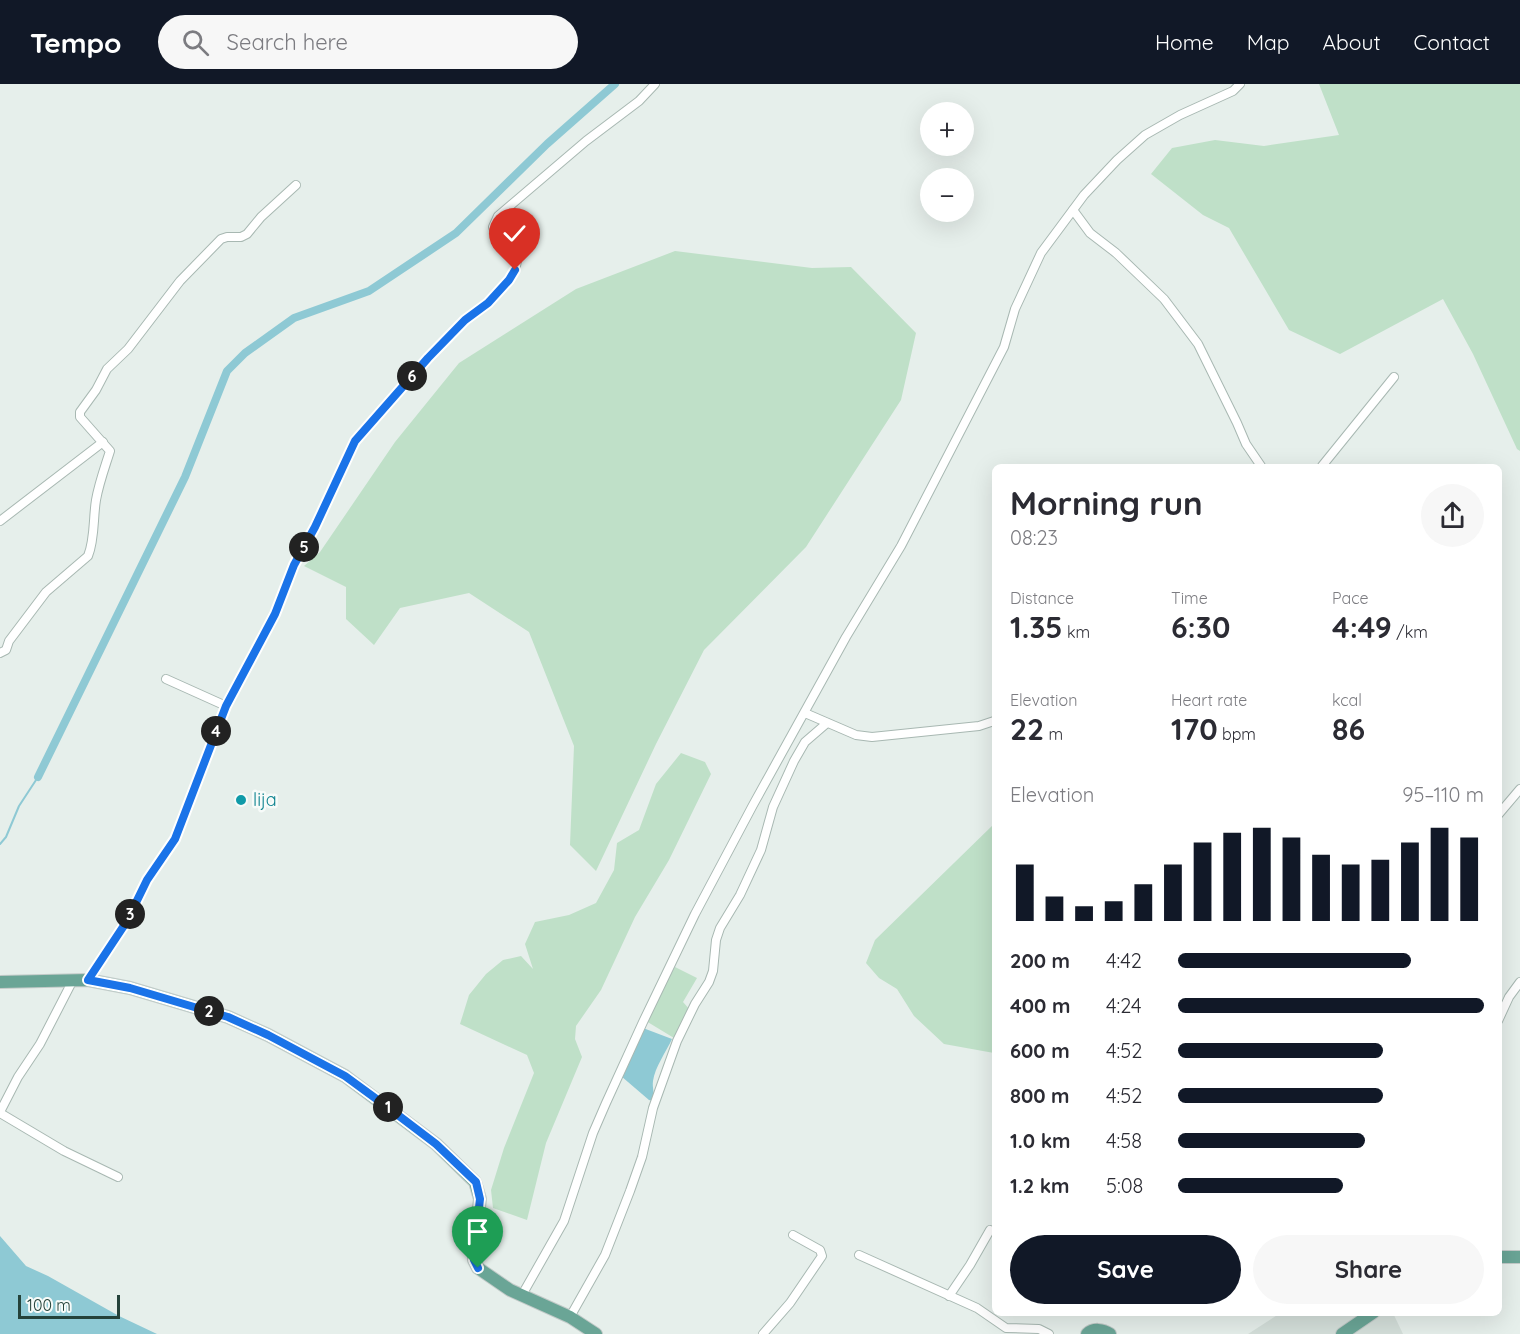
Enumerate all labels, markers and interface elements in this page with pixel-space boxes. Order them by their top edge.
search box [158,15,578,69]
text: Tempo [30,25,122,60]
icon: search [179,26,212,59]
text: Search here [227,28,348,56]
text: Home [1155,29,1214,55]
text: Map [1247,29,1290,55]
text: About [1323,29,1381,55]
text: Contact [1414,29,1490,55]
map controls [920,102,974,222]
button: + [920,102,974,156]
button: − [920,168,974,222]
pin [489,208,540,270]
icon: check [498,217,531,250]
pin: 6 [397,361,427,391]
text: 6 [408,366,416,386]
text: Morning run [1010,482,1203,523]
button: share [1421,484,1484,547]
text: 08:23 [1010,525,1058,550]
pin: 5 [289,532,319,562]
text: 5 [299,537,309,557]
text: Distance [1010,588,1074,608]
text: Time [1171,588,1208,608]
text: Pace [1332,588,1368,608]
text: 1.35 [1010,608,1063,646]
text: 6:30 [1171,608,1230,646]
text: 4:49 [1332,608,1392,646]
text: km [1063,622,1090,642]
text: /km [1392,622,1428,642]
text: Elevation [1010,690,1077,710]
text: Heart rate [1171,690,1247,710]
text: kcal [1332,690,1362,710]
text: 22 [1010,710,1044,748]
text: 170 [1171,710,1218,748]
text: 86 [1332,710,1365,748]
pin: 4 [201,716,231,746]
text: 4 [211,721,221,741]
text: m [1044,724,1063,744]
text: bpm [1218,724,1256,744]
text: Elevation [1010,782,1094,807]
text: 95–110 m [1402,782,1484,807]
place label: lija [253,788,277,811]
marker: lija [234,793,248,807]
pin: 3 [115,899,145,929]
text: 3 [126,904,134,924]
text: 200 m [1010,948,1070,973]
text: 4:42 [1106,948,1142,973]
text: 400 m [1010,993,1070,1018]
text: 4:24 [1106,993,1142,1018]
pin: 2 [194,996,224,1026]
text: 2 [204,1001,214,1021]
text: 600 m [1010,1038,1070,1063]
text: 4:52 [1106,1038,1142,1063]
text: 800 m [1010,1083,1070,1108]
text: 4:52 [1106,1083,1142,1108]
pin: 1 [373,1092,403,1122]
text: 1 [385,1097,391,1117]
text: 1.0 km [1010,1128,1070,1153]
text: 4:58 [1106,1128,1142,1153]
text: 1.2 km [1010,1173,1070,1198]
text: 5:08 [1106,1173,1143,1198]
pin [452,1206,503,1268]
icon: arrive [461,1215,494,1248]
button: Save [1010,1235,1241,1304]
button: Share [1253,1235,1484,1304]
scale bar [18,1292,120,1320]
text: 100 m [27,1295,71,1315]

